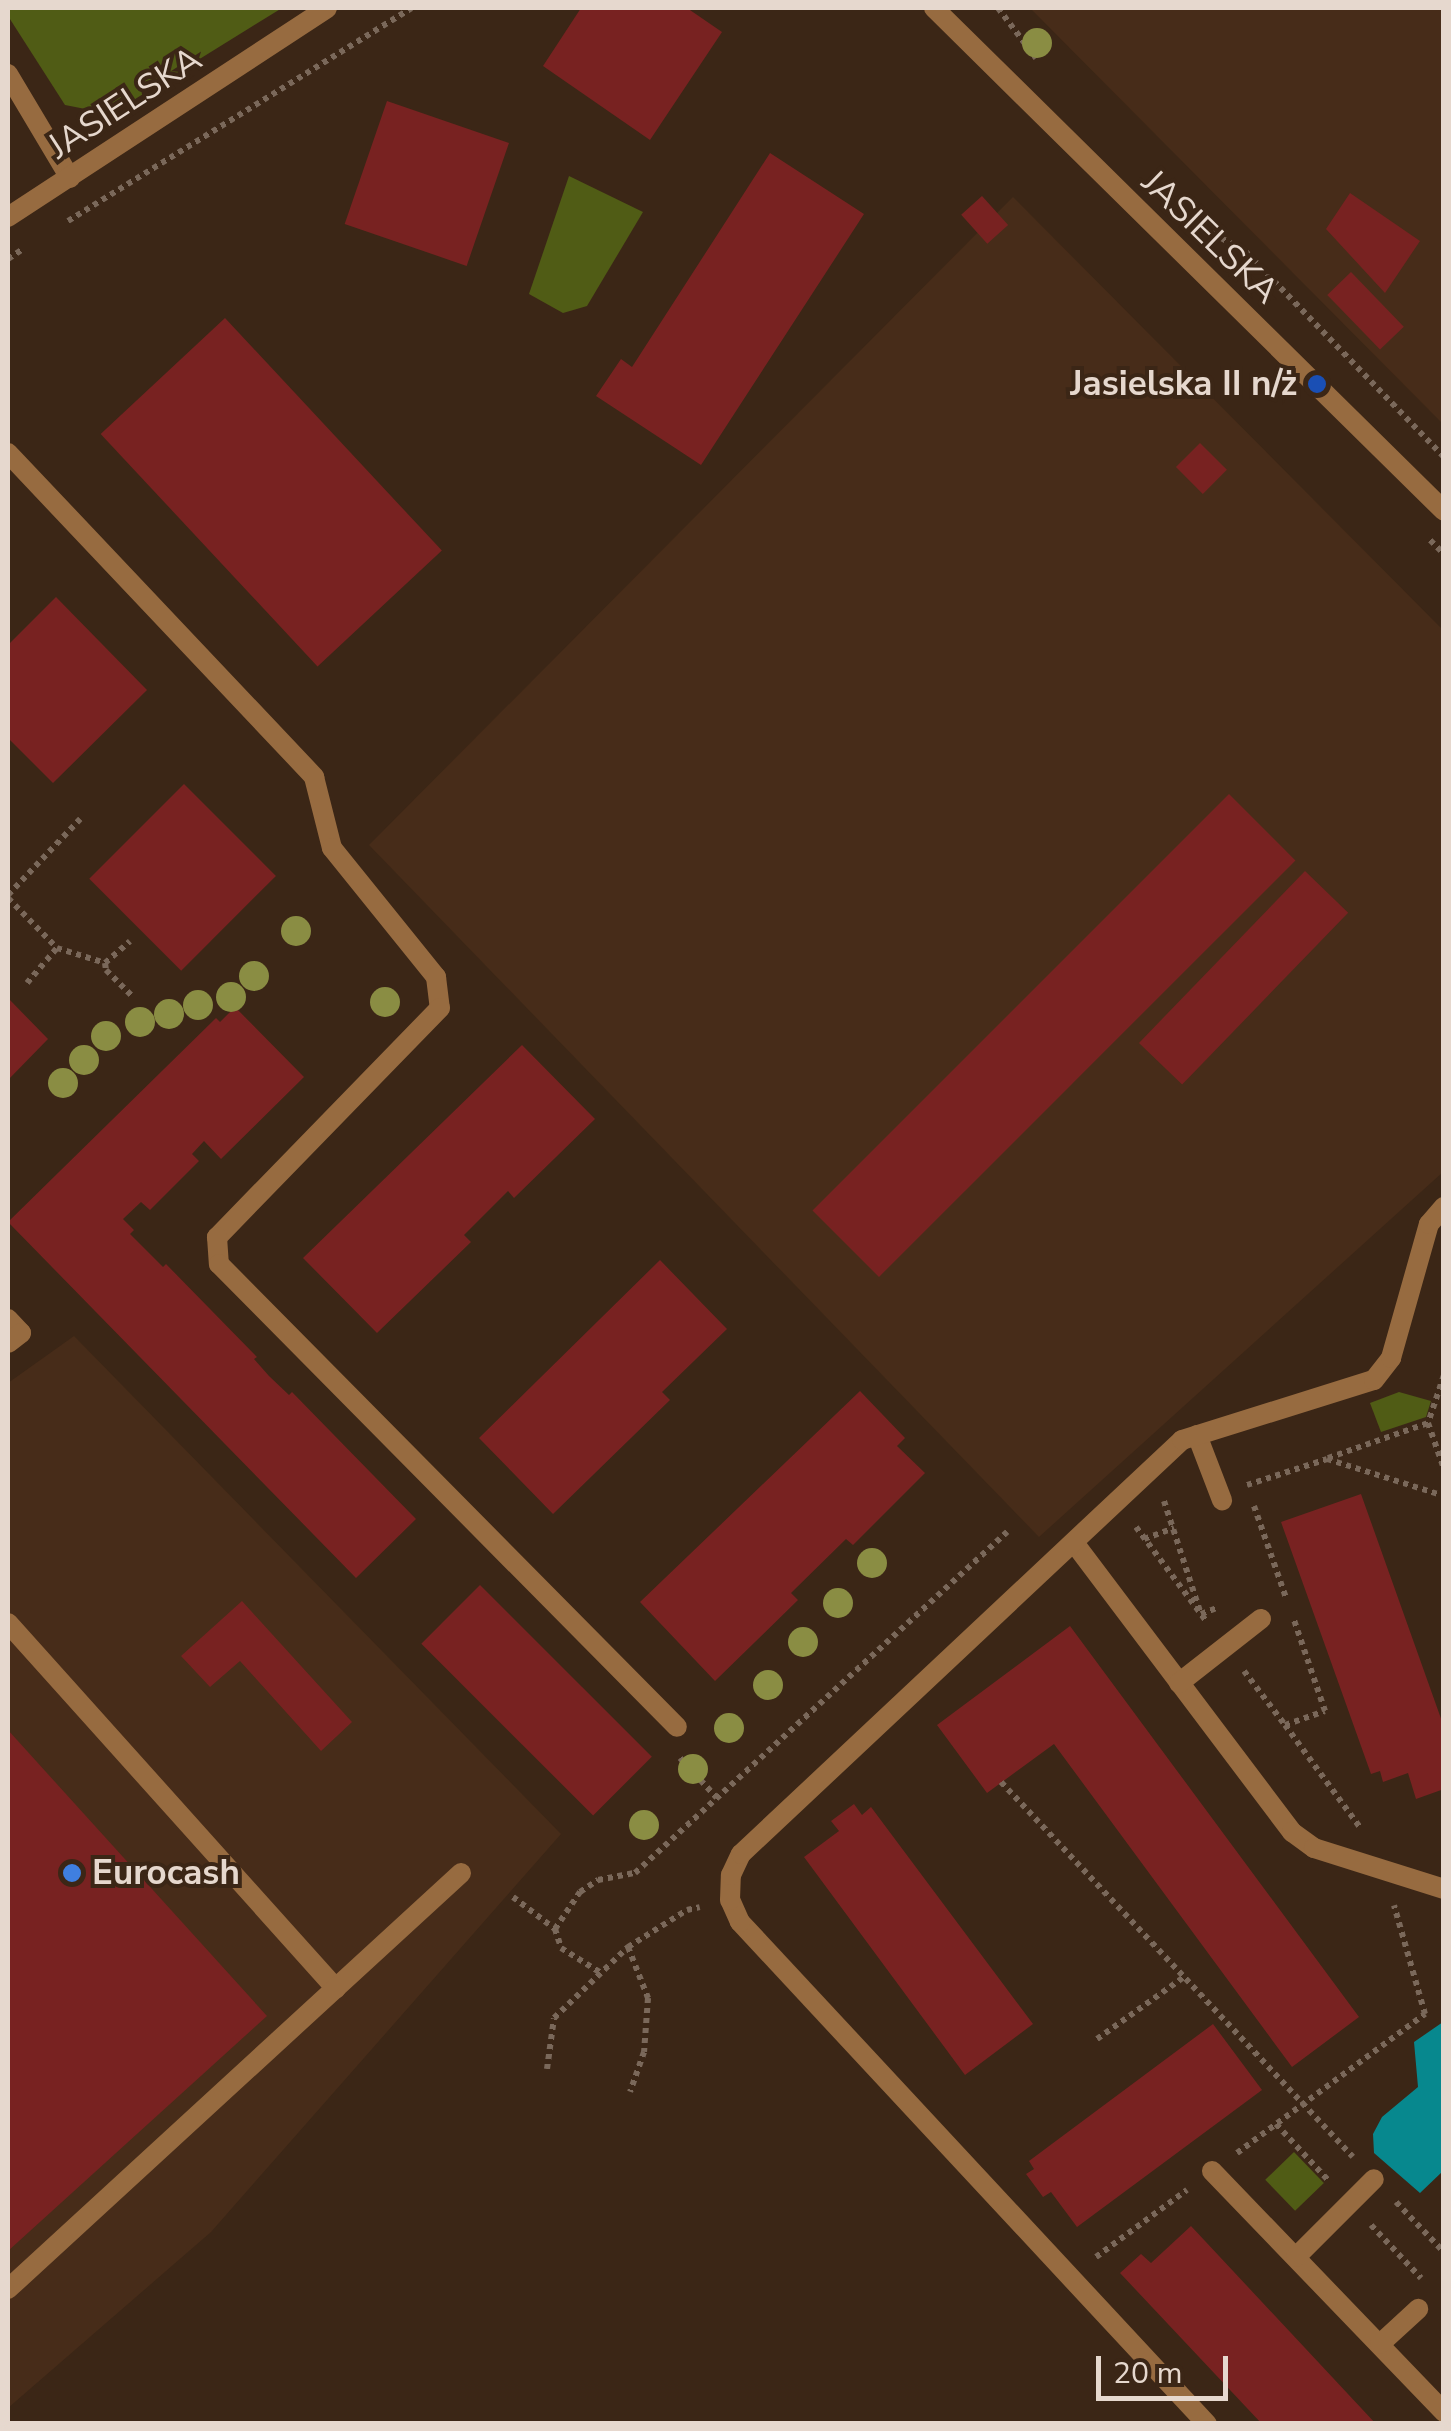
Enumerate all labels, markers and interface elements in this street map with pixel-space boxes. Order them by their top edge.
street label: JASIELSKA [41,38,209,168]
street label: JASIELSKA [1133,162,1287,312]
place label: Jasielska II n/ż [1070,363,1297,405]
marker: Jasielska II n/ż [1306,373,1328,395]
place label: Eurocash [92,1852,240,1894]
marker: Eurocash [61,1862,83,1884]
scale bar [1101,2336,1234,2398]
text: 20 m [1113,2353,1182,2394]

